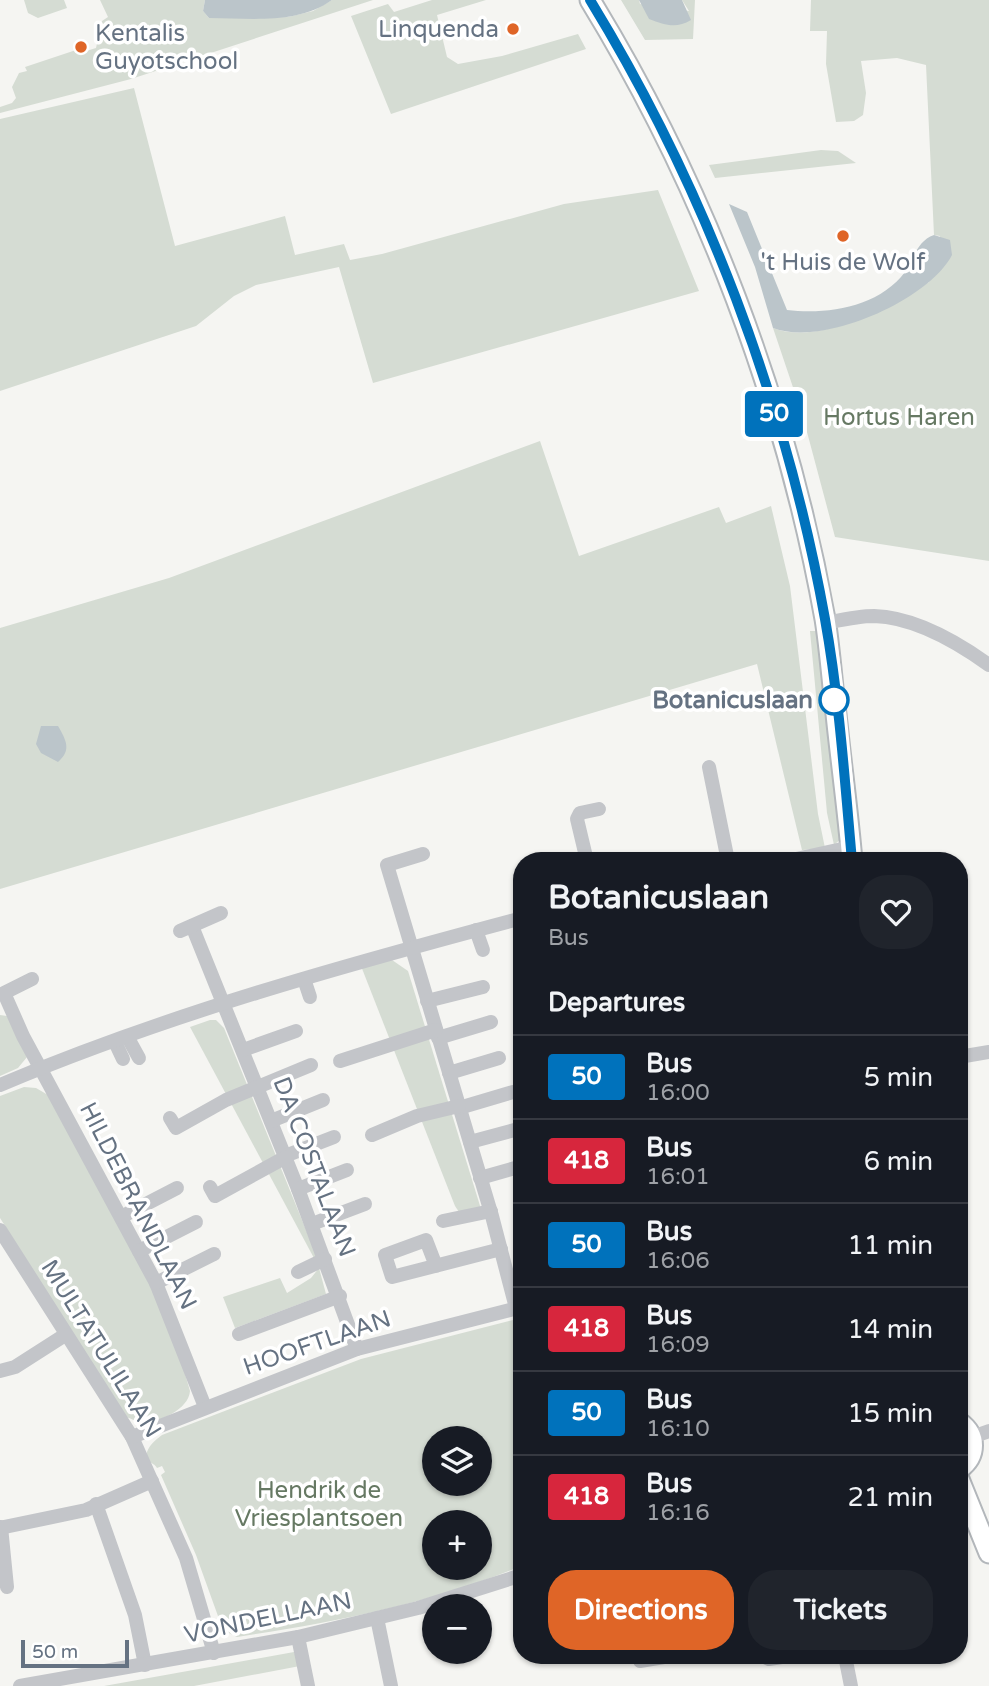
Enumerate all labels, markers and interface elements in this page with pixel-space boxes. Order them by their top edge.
place label: Linquenda [378,15,499,44]
place label: Kentalis Guyotschool [95,19,238,76]
marker: Linquenda [505,21,521,37]
marker: Kentalis Guyotschool [73,39,89,55]
marker: 't Huis de Wolf [835,228,851,244]
place label: 't Huis de Wolf [761,248,926,277]
line badge: 50 [742,391,806,437]
text: 50 [759,399,789,428]
park label: Hortus Haren [823,403,975,432]
marker: Botanicuslaan [819,685,849,715]
place label: Botanicuslaan [652,686,813,715]
button: heart [859,875,933,949]
text: Botanicuslaan [548,878,769,917]
text: Bus [548,924,589,952]
text: Departures [548,987,685,1018]
text: Bus [646,1048,692,1079]
text: 50 [571,1062,602,1091]
text: 5 min [864,1062,933,1093]
street label: DA COSTALAAN [266,1073,362,1261]
text: 16:00 [646,1079,710,1107]
street label: HILDEBRANDLAAN [73,1097,203,1315]
text: Bus [646,1132,692,1163]
text: 418 [564,1146,609,1175]
text: 6 min [864,1146,933,1177]
text: 16:01 [646,1163,710,1191]
text: Bus [646,1216,692,1247]
text: 50 [571,1230,602,1259]
text: 11 min [847,1230,933,1261]
text: 16:06 [646,1247,710,1275]
street label: MULTATULILAAN [35,1255,167,1443]
text: Bus [646,1300,692,1331]
street label: HOOFTLAAN [239,1304,395,1382]
text: 418 [564,1314,609,1343]
text: 14 min [847,1314,933,1345]
text: 16:09 [646,1331,710,1359]
text: Bus [646,1384,692,1415]
text: 50 [571,1398,602,1427]
text: 15 min [847,1398,933,1429]
text: 16:10 [646,1415,710,1443]
map controls [422,1426,492,1664]
button: layers [422,1426,492,1496]
text: Bus [646,1468,692,1499]
park label: Hendrik de Vriesplantsoen [235,1476,403,1533]
text: 418 [564,1482,609,1511]
text: 21 min [847,1482,933,1513]
text: 16:16 [646,1499,710,1527]
button: + [422,1510,492,1580]
button: Directions [548,1570,734,1650]
button: Tickets [748,1570,933,1650]
street label: VONDELLAAN [182,1586,354,1650]
button: − [422,1594,492,1664]
scale bar [21,1637,130,1669]
text: 50 m [32,1641,78,1663]

